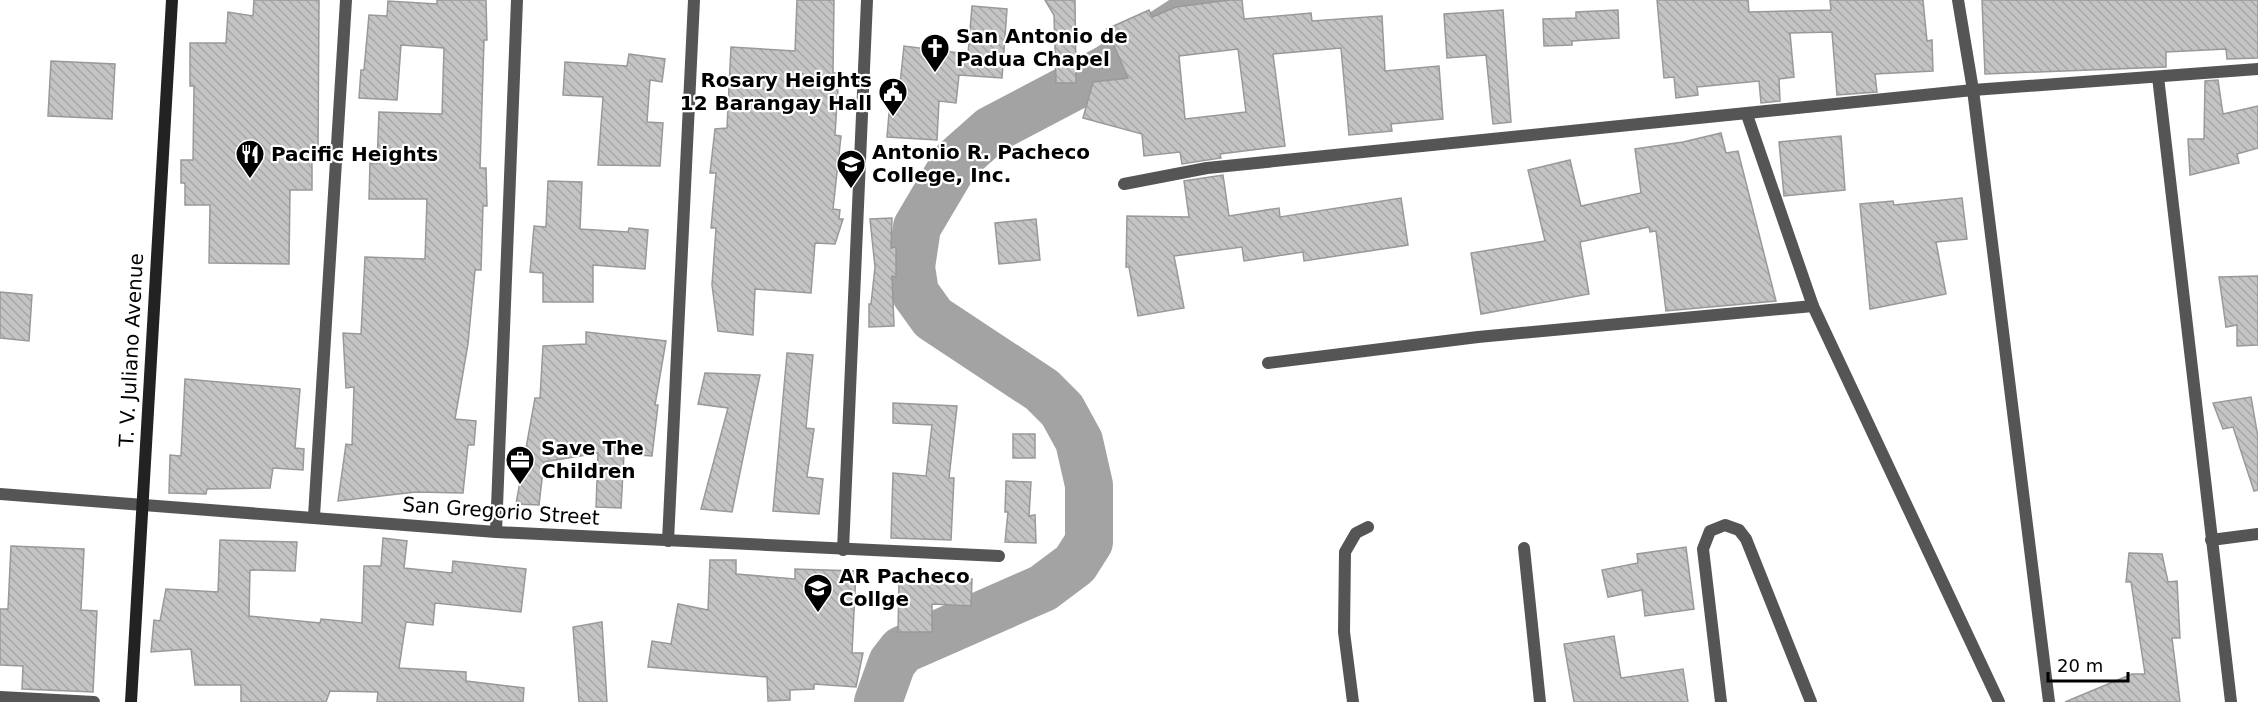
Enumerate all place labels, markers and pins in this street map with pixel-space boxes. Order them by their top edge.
place label: San Antonio de Padua Chapel [956,24,1128,71]
church icon: San Antonio de Padua Chapel [919,32,951,74]
place label: Rosary Heights 12 Barangay Hall [680,68,872,115]
public building icon: Rosary Heights 12 Barangay Hall [877,76,909,118]
restaurant icon: Pacific Heights [234,138,266,180]
place label: Antonio R. Pacheco College, Inc. [872,140,1090,187]
place label: Pacific Heights [271,142,438,166]
school or university icon: Antonio R. Pacheco College, Inc. [835,148,867,190]
place label: Save The Children [541,436,644,483]
office icon: Save The Children [504,444,536,486]
place label: AR Pacheco Collge [839,564,970,611]
school or university icon: AR Pacheco Collge [802,572,834,614]

